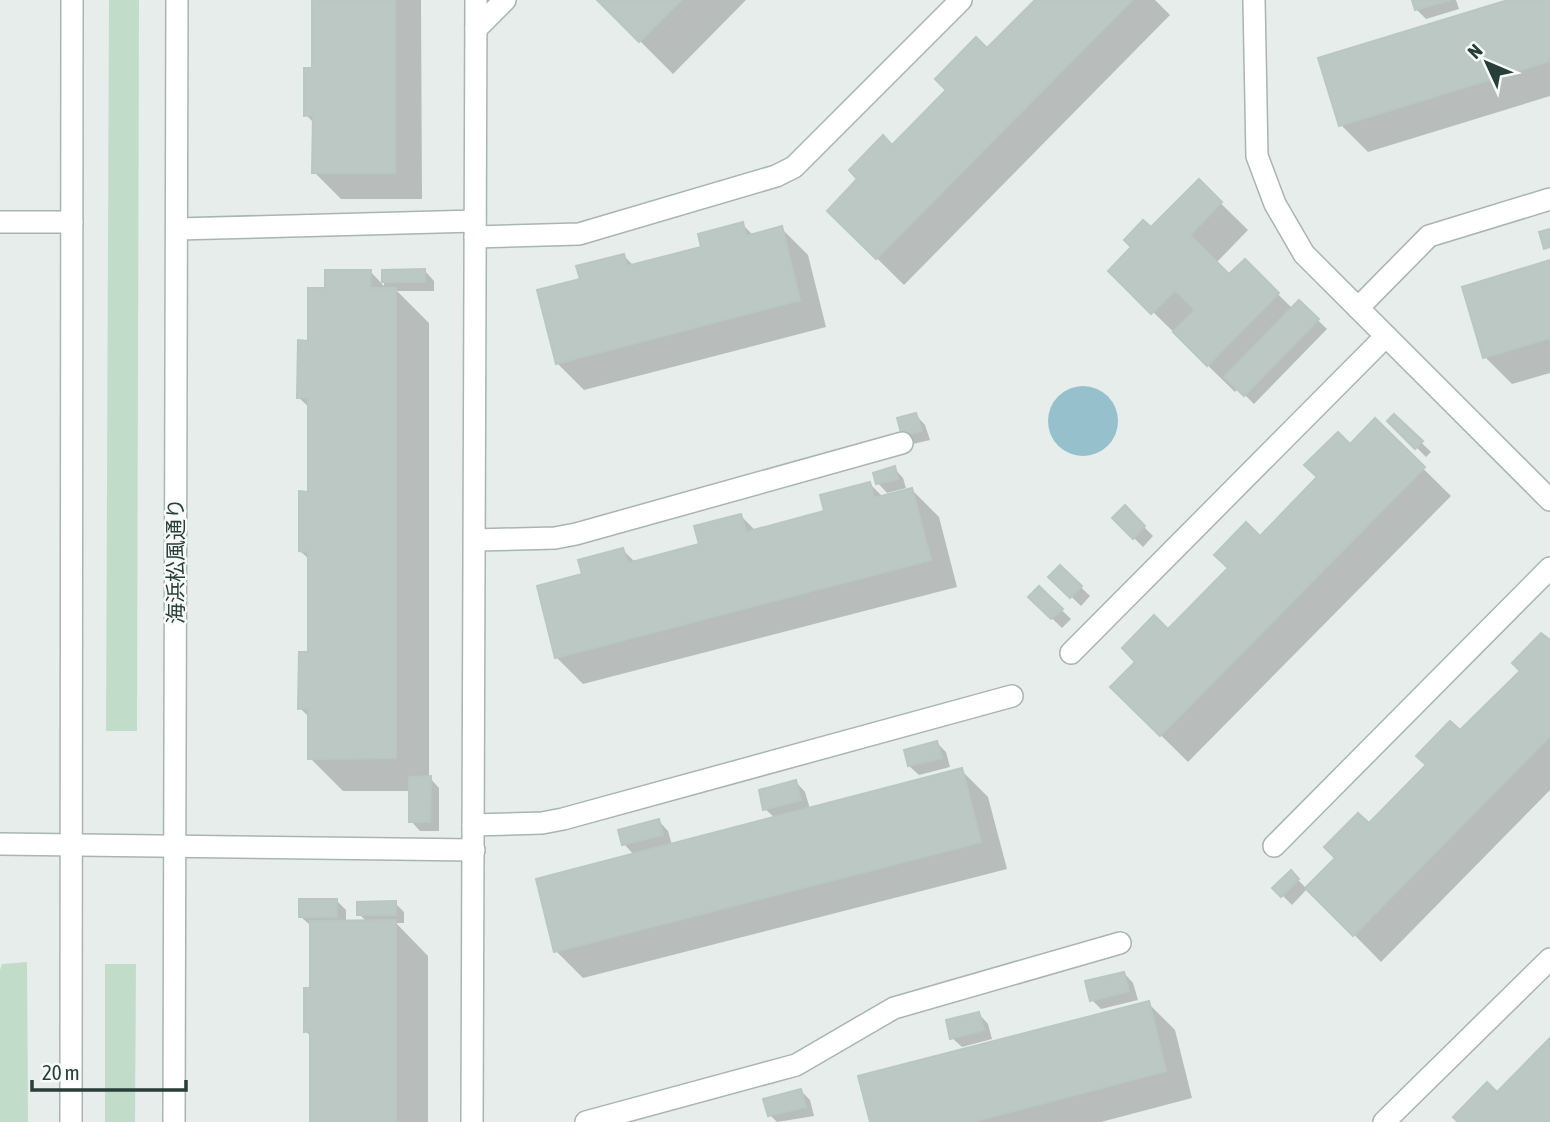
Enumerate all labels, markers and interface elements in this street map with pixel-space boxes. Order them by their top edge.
north arrow [1452,28,1522,98]
text: N [1463,40,1487,63]
street label: 海浜松風通り [163,498,187,624]
scale bar [32,1048,186,1092]
text: 20 m [42,1060,80,1084]

